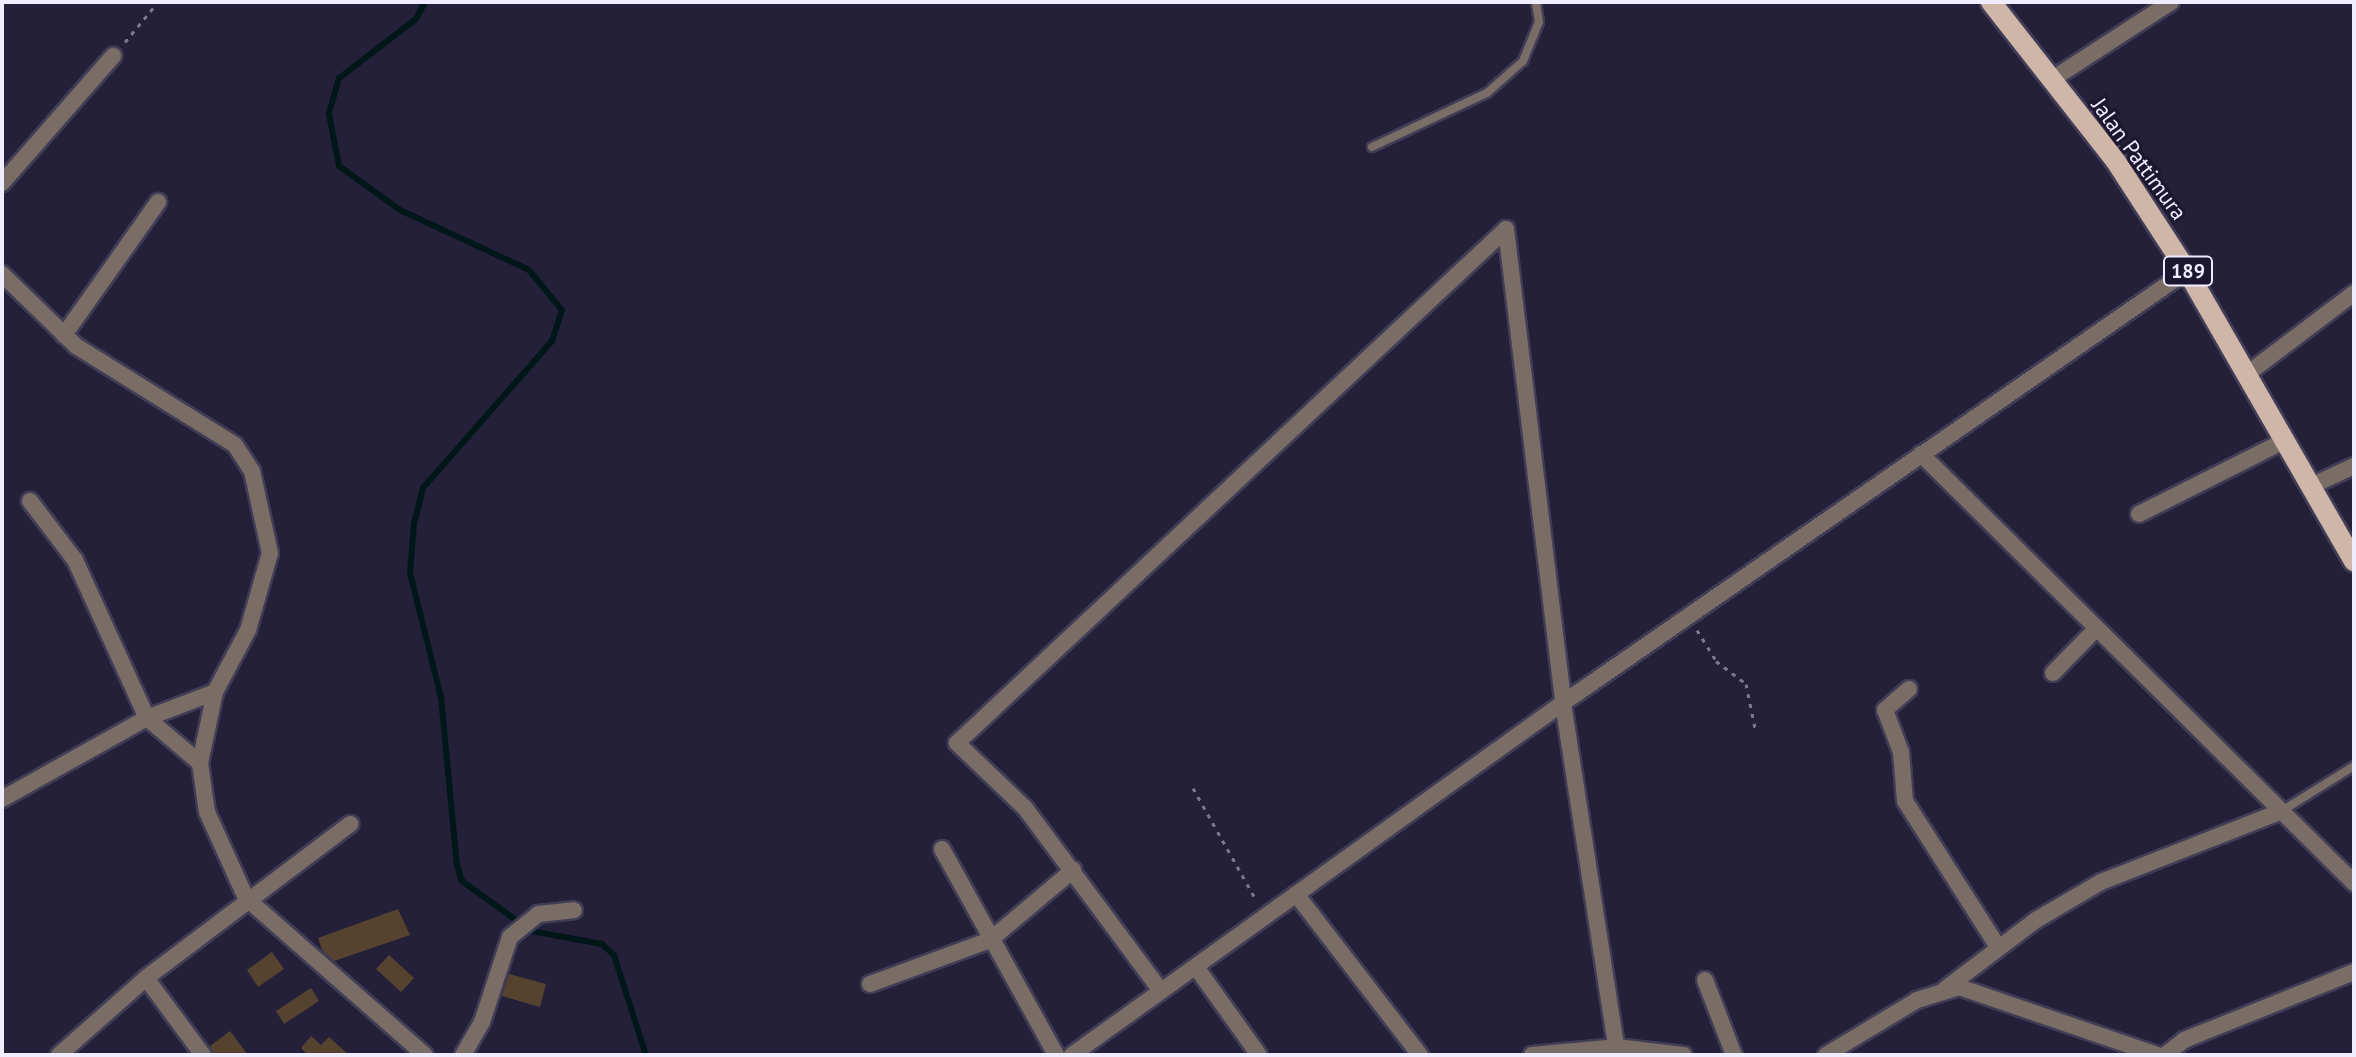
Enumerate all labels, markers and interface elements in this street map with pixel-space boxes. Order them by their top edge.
street label: Jalan Pattimura [2086,93,2192,225]
road number: 189 [2162,255,2214,287]

